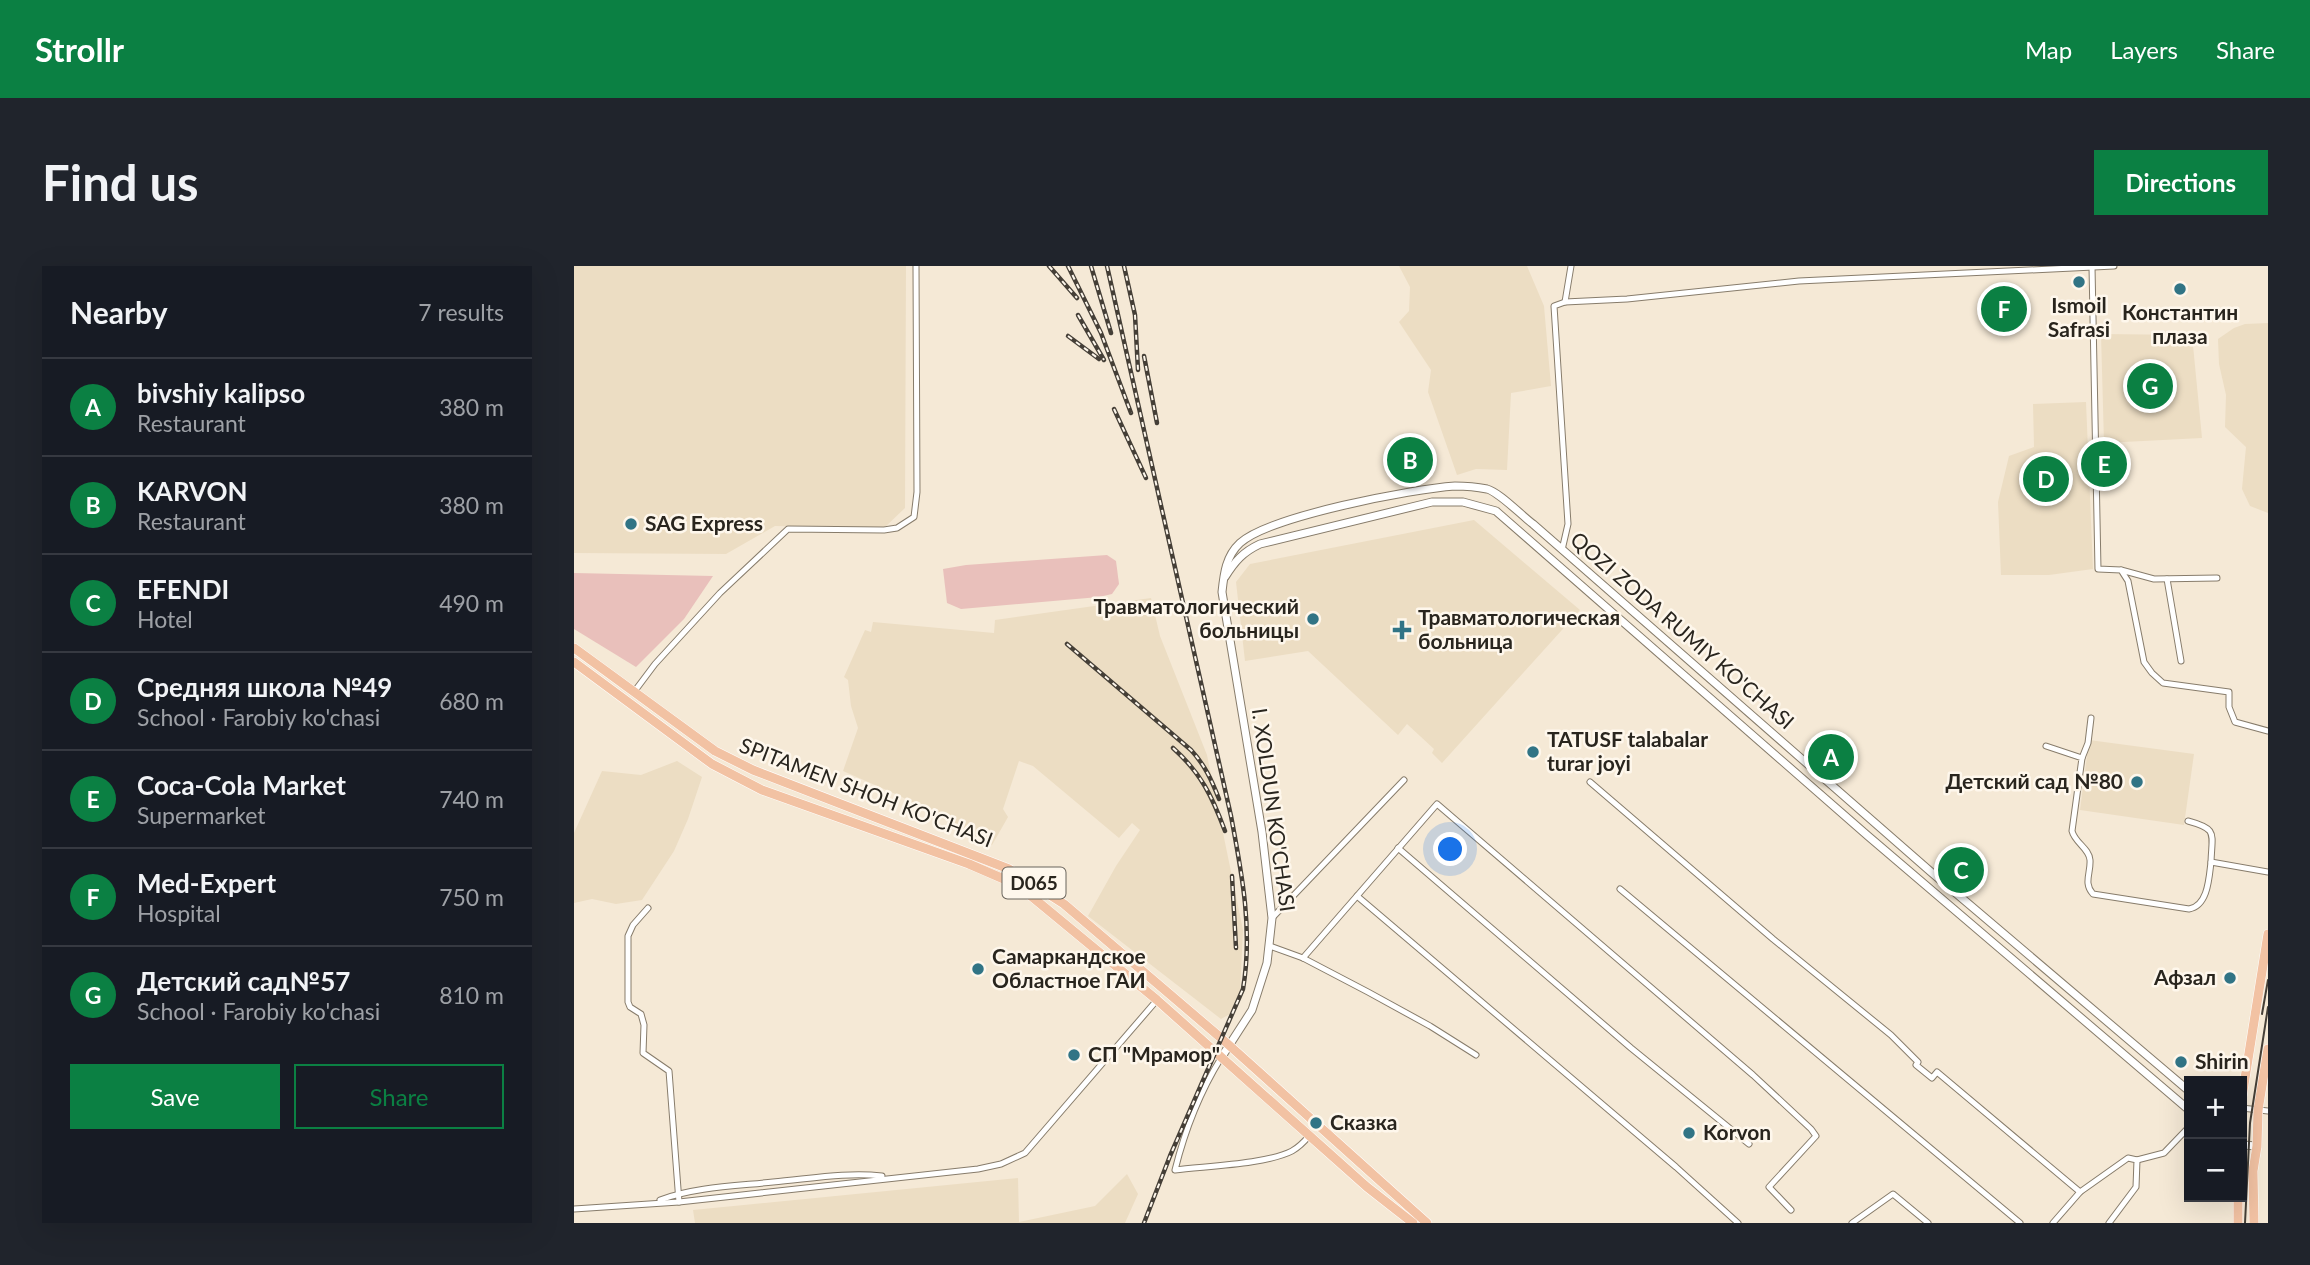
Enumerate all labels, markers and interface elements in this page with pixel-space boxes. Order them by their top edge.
text: Strollr [35,29,124,69]
text: Map [2025,35,2072,64]
text: Layers [2110,35,2178,64]
text: Share [2216,35,2275,64]
button: Directions [2094,150,2268,215]
text: Find us [42,153,199,211]
marker: Ismoil Safrasi [2071,274,2087,290]
marker: Константин плаза [2172,281,2188,297]
pin: F [1981,283,2027,335]
place label: Ismoil Safrasi [2048,292,2110,341]
text: Nearby [70,294,168,330]
text: 7 results [418,298,504,326]
place label: Константин плаза [2122,299,2238,348]
pin: G [2127,360,2173,412]
text: bivshiy kalipso [137,377,305,409]
text: A [85,393,101,421]
text: 380 m [439,393,504,421]
text: Restaurant [137,409,246,437]
pin: B [1387,434,1433,486]
pin: E [2081,438,2127,490]
pin: D [2023,453,2069,505]
text: KARVON [137,475,248,507]
text: B [85,491,101,519]
text: 380 m [439,491,504,519]
text: Restaurant [137,507,246,535]
place label: SAG Express [645,510,763,535]
marker: SAG Express [623,516,639,532]
street label: QOZI ZODA RUMIY KO'CHASI [1566,526,1800,734]
text: EFENDI [137,573,229,605]
text: C [85,589,101,617]
text: 490 m [439,589,504,617]
place label: Травматологический больницы [1094,593,1299,642]
place label: Травматологическая больница [1418,604,1620,653]
text: Hotel [137,605,193,633]
marker: Травматологический больницы [1305,611,1321,627]
marker: Травматологическая больница [1392,620,1412,640]
text: Средняя школа №49 [137,671,392,703]
text: D [84,687,102,715]
text: 680 m [439,687,504,715]
text: School · Farobiy ko'chasi [137,703,380,731]
street label: I. XOLDUN KO'CHASI [1248,706,1301,913]
place label: TATUSF talabalar turar joyi [1547,726,1708,775]
pin: A [1808,731,1854,783]
street label: SPITAMEN SHOH KO'CHASI [736,732,997,852]
marker: TATUSF talabalar turar joyi [1525,744,1541,760]
place label: Детский сад №80 [1946,768,2123,793]
text: Coca-Cola Market [137,769,346,801]
marker: Детский сад №80 [2129,774,2145,790]
text: E [86,785,100,813]
text: 740 m [439,785,504,813]
text: Supermarket [137,801,266,829]
your location [1433,832,1467,866]
pin: C [1938,844,1984,896]
text: Med-Expert [137,867,276,899]
road number: D065 [1002,868,1065,898]
text: F [86,883,100,911]
text: 750 m [439,883,504,911]
text: Hospital [137,899,221,927]
place label: Самаркандское Областное ГАИ [992,943,1146,992]
marker: Самаркандское Областное ГАИ [970,961,986,977]
place label: Афзал [2153,964,2216,989]
text: Детский сад№57 [137,965,350,997]
marker: Афзал [2222,970,2238,986]
text: G [85,981,101,1009]
text: 810 m [439,981,504,1009]
text: School · Farobiy ko'chasi [137,997,380,1025]
place label: СП "Мрамор" [1088,1041,1220,1066]
marker: СП "Мрамор" [1066,1047,1082,1063]
place label: Shirin [2195,1048,2249,1073]
marker: Shirin [2173,1054,2189,1070]
button: Save [70,1064,280,1129]
button: Share [294,1064,504,1129]
map controls [2184,1076,2247,1202]
button: + [2184,1076,2247,1139]
place label: Сказка [1330,1109,1397,1134]
marker: Сказка [1308,1115,1324,1131]
place label: Korvon [1703,1119,1771,1144]
marker: Korvon [1681,1125,1697,1141]
button: − [2184,1139,2247,1202]

